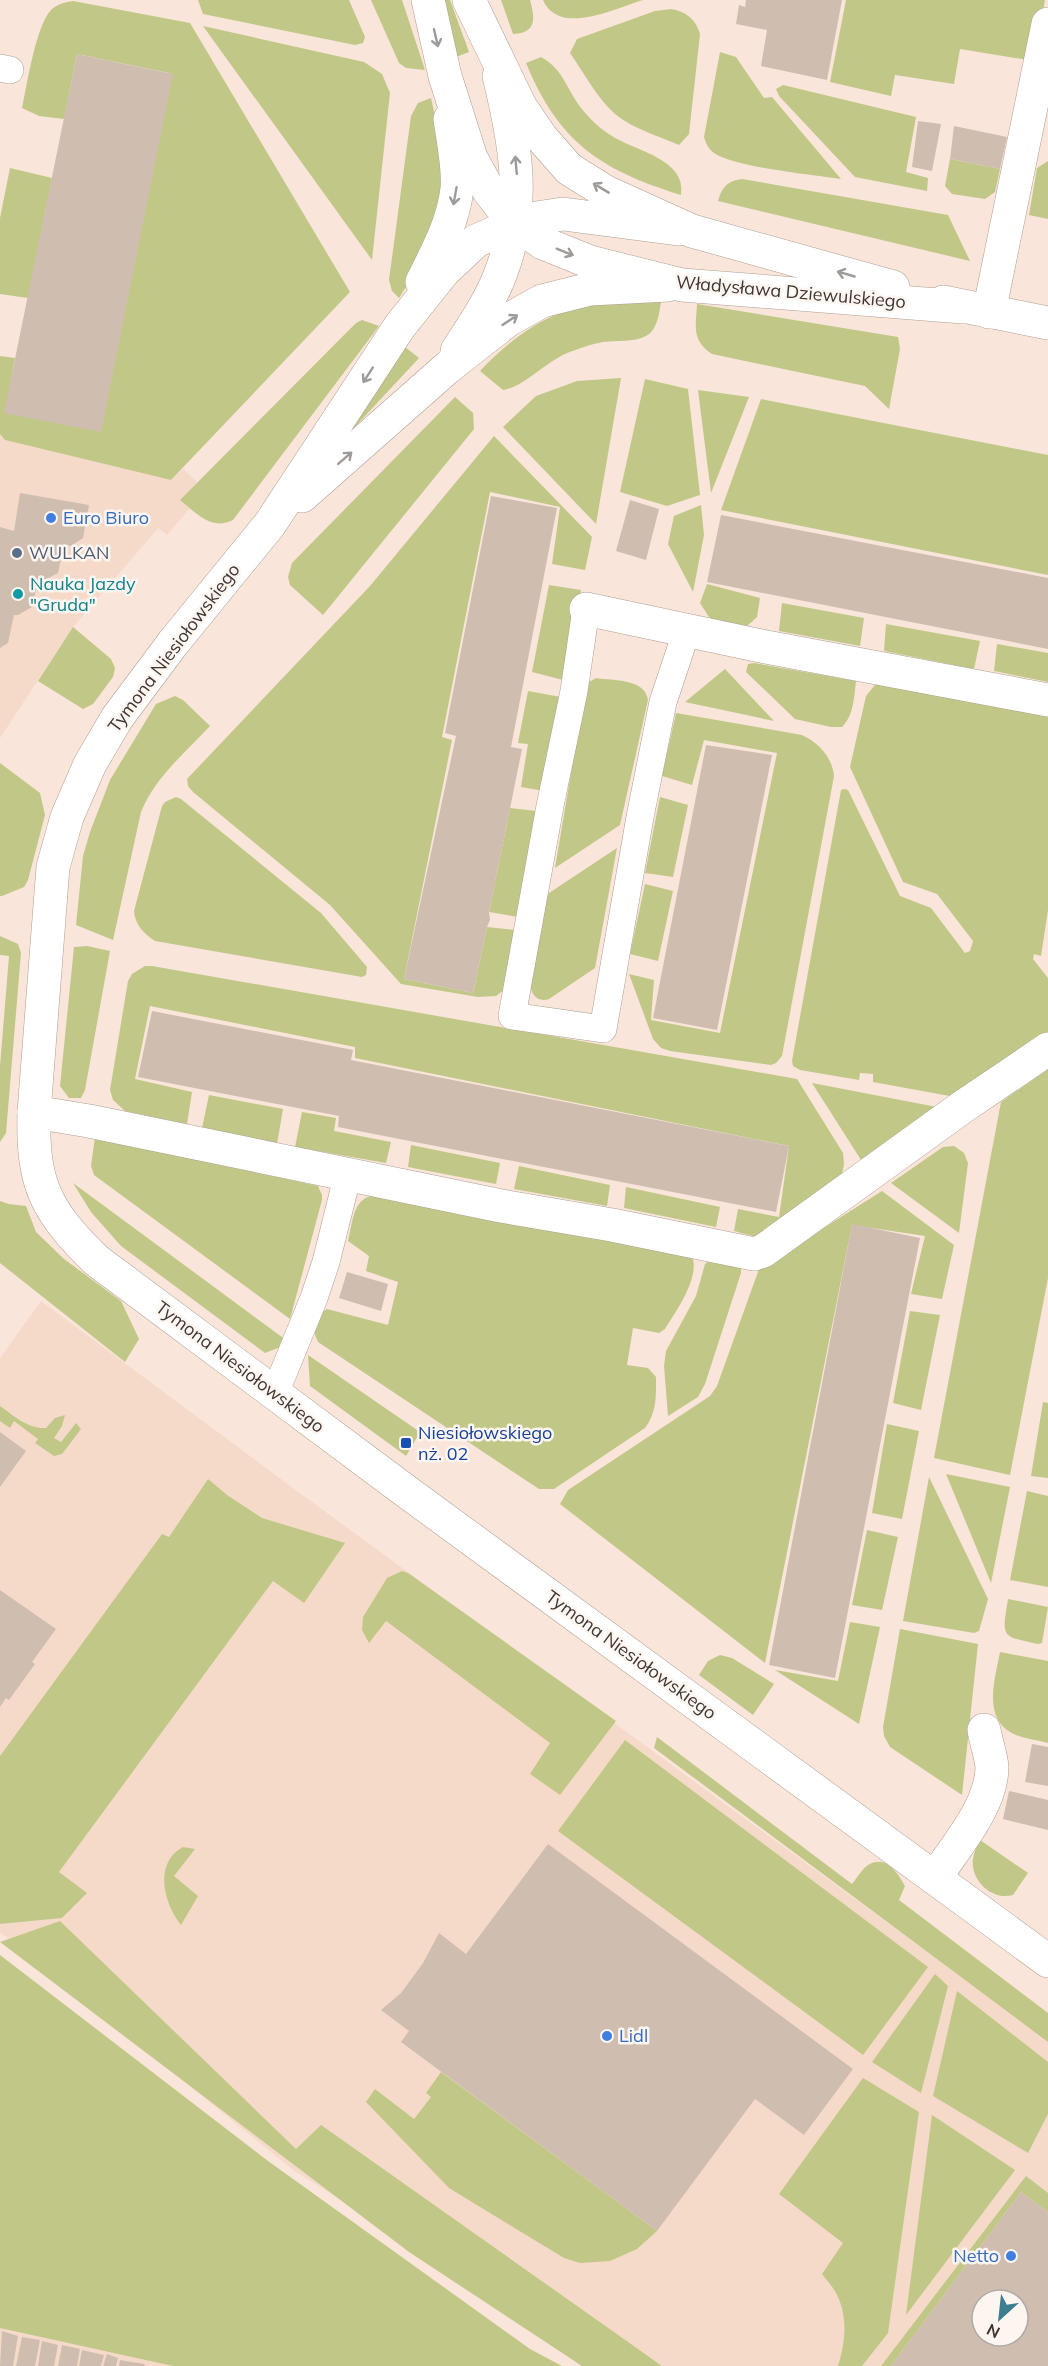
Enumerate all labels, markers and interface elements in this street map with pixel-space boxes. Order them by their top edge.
one-way arrow [431,28,442,47]
one-way arrow [510,156,521,176]
one-way arrow [593,182,610,194]
one-way arrow [449,186,460,206]
one-way arrow [556,247,574,258]
one-way arrow [837,268,856,279]
street label: Władysława Dziewulskiego [675,270,907,313]
one-way arrow [501,313,518,325]
one-way arrow [361,366,373,383]
one-way arrow [337,451,353,465]
place label: Euro Biuro [63,506,149,529]
marker: Euro Biuro [44,511,58,525]
place label: WULKAN [29,541,110,564]
marker: WULKAN [10,546,24,560]
street label: Tymona Niesiołowskiego [103,559,245,737]
place label: Nauka Jazdy "Gruda" [30,572,136,616]
marker: Nauka Jazdy "Gruda" [11,587,25,601]
street label: Tymona Niesiołowskiego [151,1296,329,1438]
place label: Niesiołowskiego nż. 02 [418,1421,552,1465]
marker: Niesiołowskiego nż. 02 [399,1436,413,1450]
street label: Tymona Niesiołowskiego [541,1585,721,1724]
place label: Lidl [619,2024,648,2047]
marker: Lidl [600,2029,614,2043]
place label: Netto [953,2244,999,2267]
marker: Netto [1004,2249,1018,2263]
north arrow [970,2288,1030,2348]
text: N [983,2320,1003,2343]

